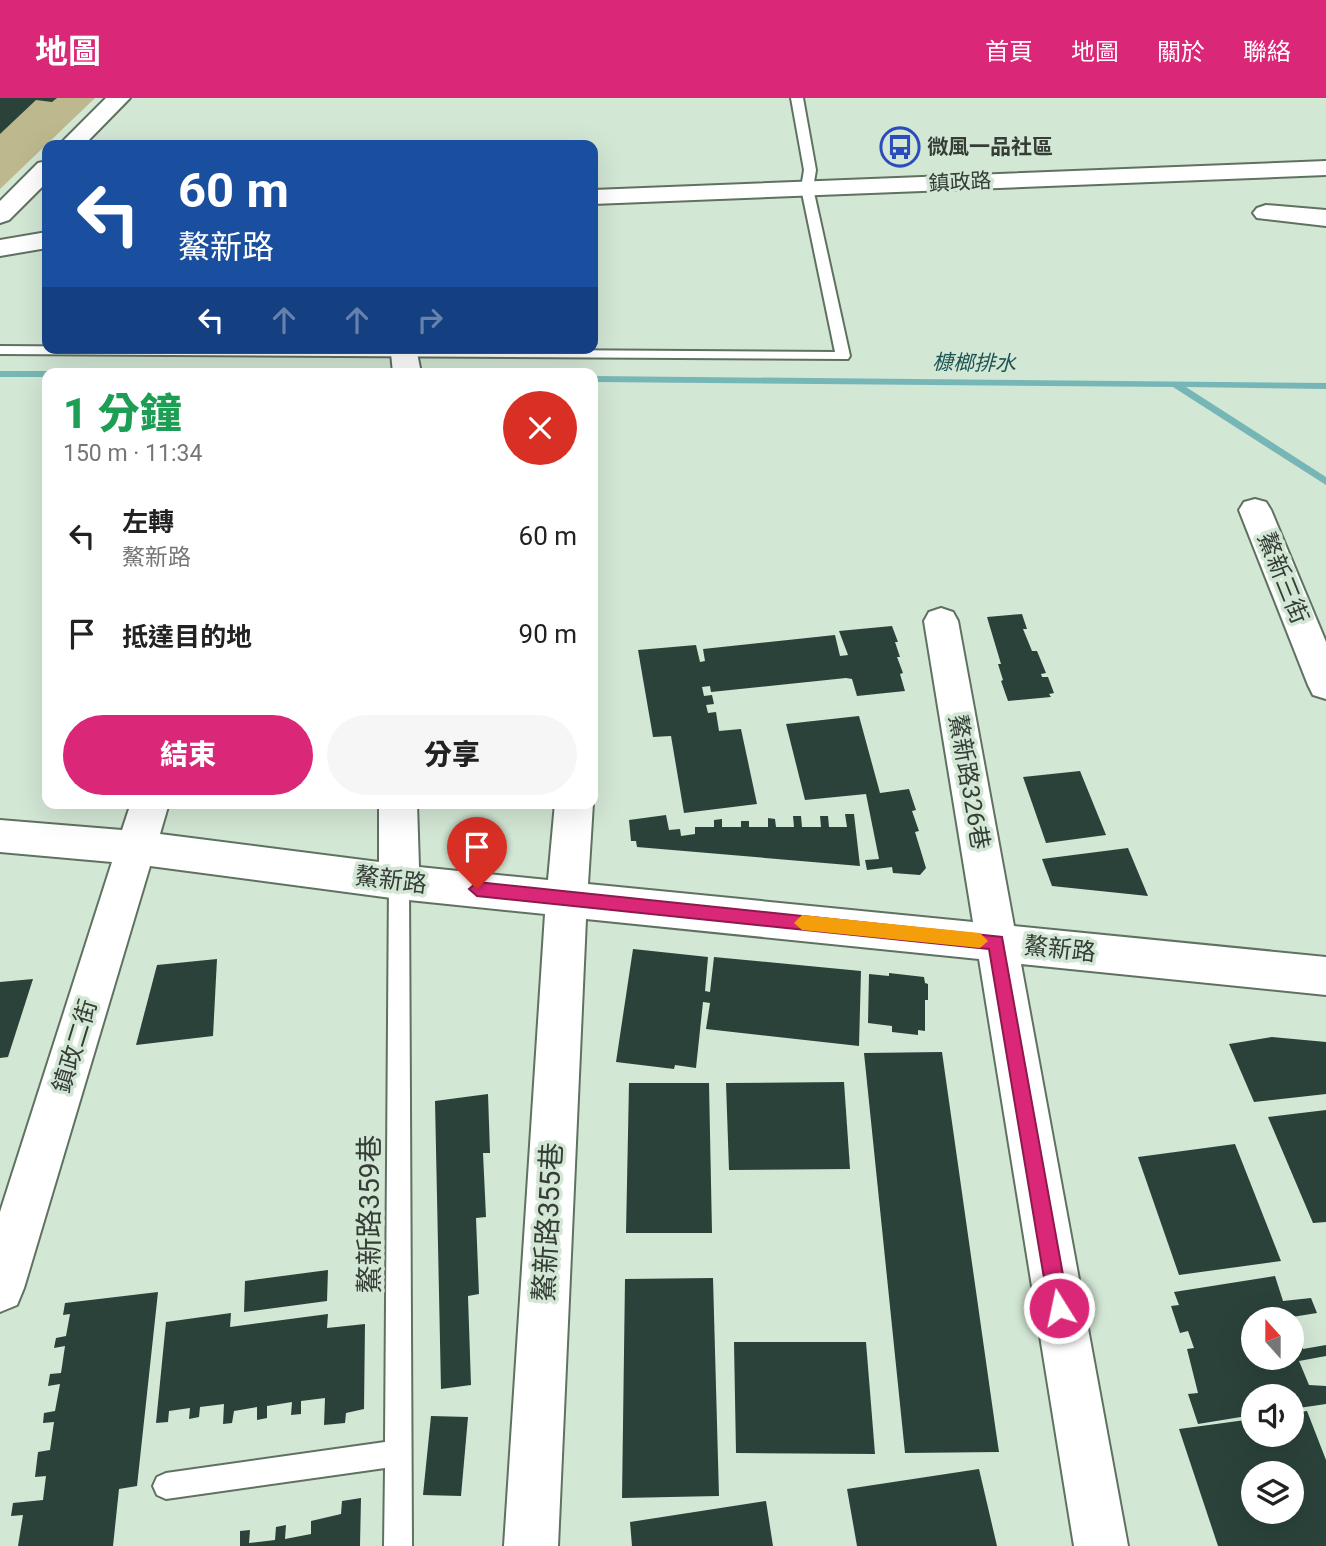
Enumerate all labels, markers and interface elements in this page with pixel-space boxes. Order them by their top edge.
text: 地圖 [35,32,101,71]
text: 首頁 [985,38,1033,66]
text: 地圖 [1071,38,1119,66]
text: 關於 [1157,38,1205,66]
text: 聯絡 [1243,38,1291,66]
bus stop icon: 微風一品社區 [879,126,921,168]
place label: 微風一品社區 [927,135,1053,159]
text: 60 m [178,162,289,219]
icon: left [63,168,154,259]
street label: 鎮政路 [928,168,992,196]
text: 鰲新路 [178,228,274,266]
icon: left [192,301,230,339]
icon: ahead [265,301,303,339]
icon: ahead [338,301,376,339]
icon: right [411,301,449,339]
water label: 槺榔排水 [932,350,1017,376]
text: 1 分鐘 [63,389,182,438]
button: close [503,391,577,465]
text: 150 m · 11:34 [63,440,202,467]
text: 左轉 [122,507,174,537]
icon: left [63,517,101,555]
text: 60 m [519,521,577,551]
street label: 鰲新三街 [1252,528,1314,628]
text: 鰲新路 [122,544,191,571]
icon: arrive [63,615,101,653]
text: 90 m [519,619,577,649]
text: 抵達目的地 [122,622,252,652]
street label: 鰲新路326巷 [943,712,995,852]
button: 結束 [63,715,313,795]
button: 分享 [327,715,577,795]
pin [447,817,507,889]
icon: arrive [458,828,496,866]
street label: 鰲新路 [354,862,428,898]
street label: 鰲新路 [1023,931,1097,967]
street label: 鎮政二街 [48,996,102,1096]
street label: 鰲新路359巷 [353,1134,386,1294]
street label: 鰲新路355巷 [527,1142,569,1302]
position arrow [1022,1271,1096,1345]
north arrow [1241,1307,1304,1370]
map controls [1241,1307,1304,1524]
button: sound [1241,1384,1304,1447]
button: layers [1241,1461,1304,1524]

